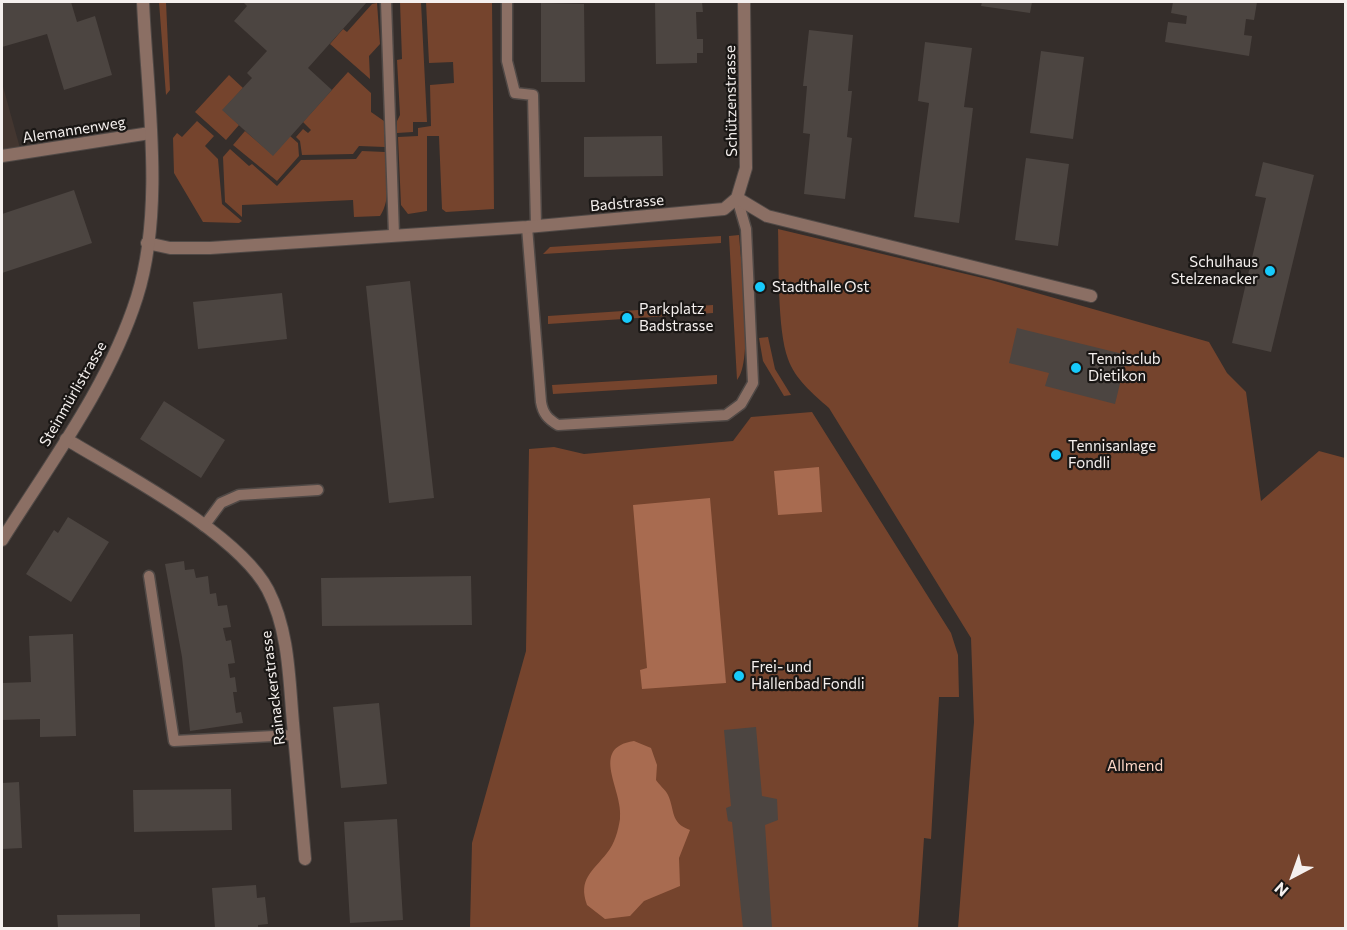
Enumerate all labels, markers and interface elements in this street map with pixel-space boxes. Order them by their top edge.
street label: Schützenstrasse [721,45,741,157]
street label: Alemannenweg [21,113,127,147]
street label: Badstrasse [589,191,665,215]
place label: Schulhaus Stelzenacker [1171,253,1258,288]
marker: Schulhaus Stelzenacker [1263,264,1277,278]
place label: Stadthalle Ost [772,278,869,296]
marker: Stadthalle Ost [753,280,767,294]
place label: Parkplatz Badstrasse [639,300,713,335]
marker: Parkplatz Badstrasse [620,311,634,325]
street label: Steinmürlistrasse [36,338,110,450]
place label: Tennisclub Dietikon [1088,350,1161,385]
marker: Tennisclub Dietikon [1069,361,1083,375]
place label: Tennisanlage Fondli [1068,437,1156,472]
marker: Tennisanlage Fondli [1049,448,1063,462]
street label: Rainackerstrasse [257,630,289,746]
place label: Frei- und Hallenbad Fondli [751,658,865,693]
marker: Frei- und Hallenbad Fondli [732,669,746,683]
park label: Allmend [1107,757,1163,775]
north arrow [1263,846,1323,906]
text: N [1270,879,1292,901]

